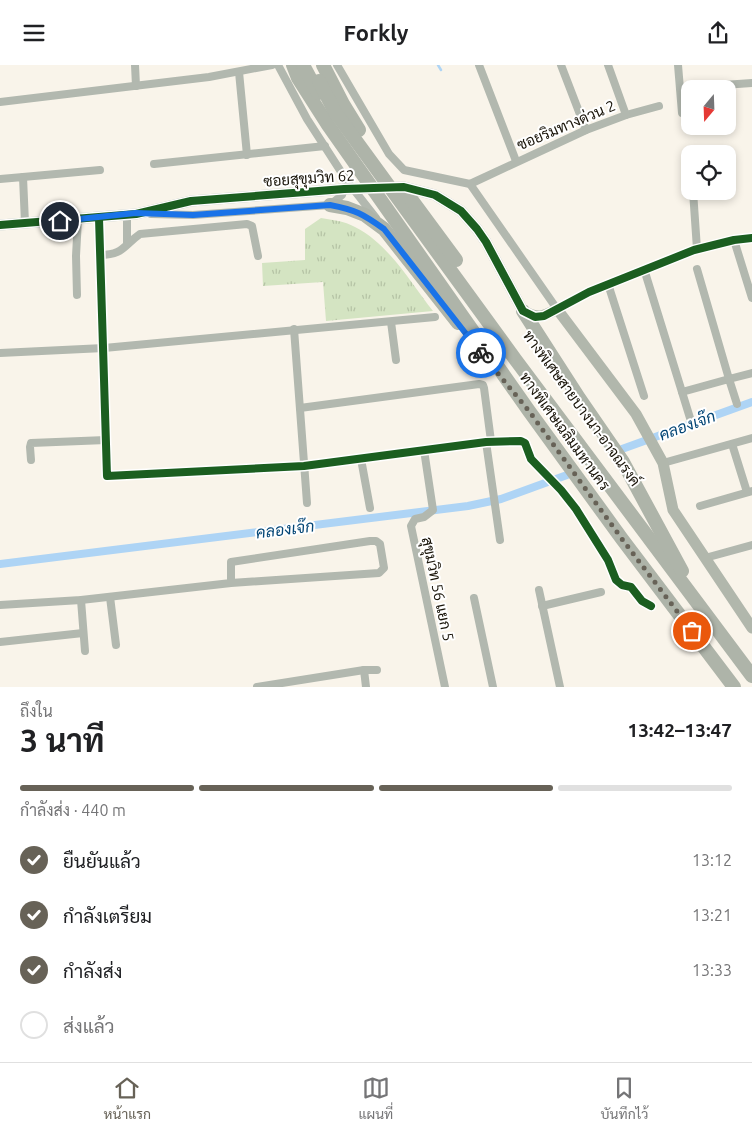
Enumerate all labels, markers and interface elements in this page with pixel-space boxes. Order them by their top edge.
icon: menu [20,19,48,47]
icon: share [704,19,732,47]
text: Forkly [344,20,408,45]
north arrow [681,80,736,135]
map controls [681,80,736,200]
street label: ซอยริมทางด่วน 2 [514,96,618,153]
button: locate [681,145,736,200]
street label: ซอยสุขุมวิท 62 [263,166,355,193]
pin [39,200,81,242]
icon: home [46,207,74,235]
street label: ทางพิเศษสายบางนา-อาจณรงค์ [520,326,645,489]
courier [456,328,506,378]
icon: bike [467,339,495,367]
street label: ทางพิเศษเฉลิมมหานคร [517,369,613,493]
water label: คลองเจ๊ก [656,405,718,443]
water label: คลองเจ๊ก [255,515,315,542]
street label: สุขุมวิท 56 แยก 5 [416,535,457,643]
pin [671,610,713,652]
icon: bag [678,617,706,645]
text: ถึงใน [20,702,53,720]
text: 13:42–13:47 [627,719,732,741]
text: 3 นาที [20,722,104,758]
text: กำลังส่ง · 440 m [20,801,126,819]
icon: check [20,846,48,874]
text: ยืนยันแล้ว [63,850,141,872]
text: 13:12 [692,851,732,869]
icon: check [20,901,48,929]
text: กำลังเตรียม [63,905,152,927]
text: 13:21 [692,906,732,924]
icon: check [20,956,48,984]
text: กำลังส่ง [63,960,122,982]
text: 13:33 [692,961,732,979]
text: ส่งแล้ว [63,1015,114,1037]
tab: หน้าแรก [104,1074,151,1122]
tab: แผนที่ [358,1074,393,1122]
tab: บันทึกไว้ [601,1074,648,1122]

